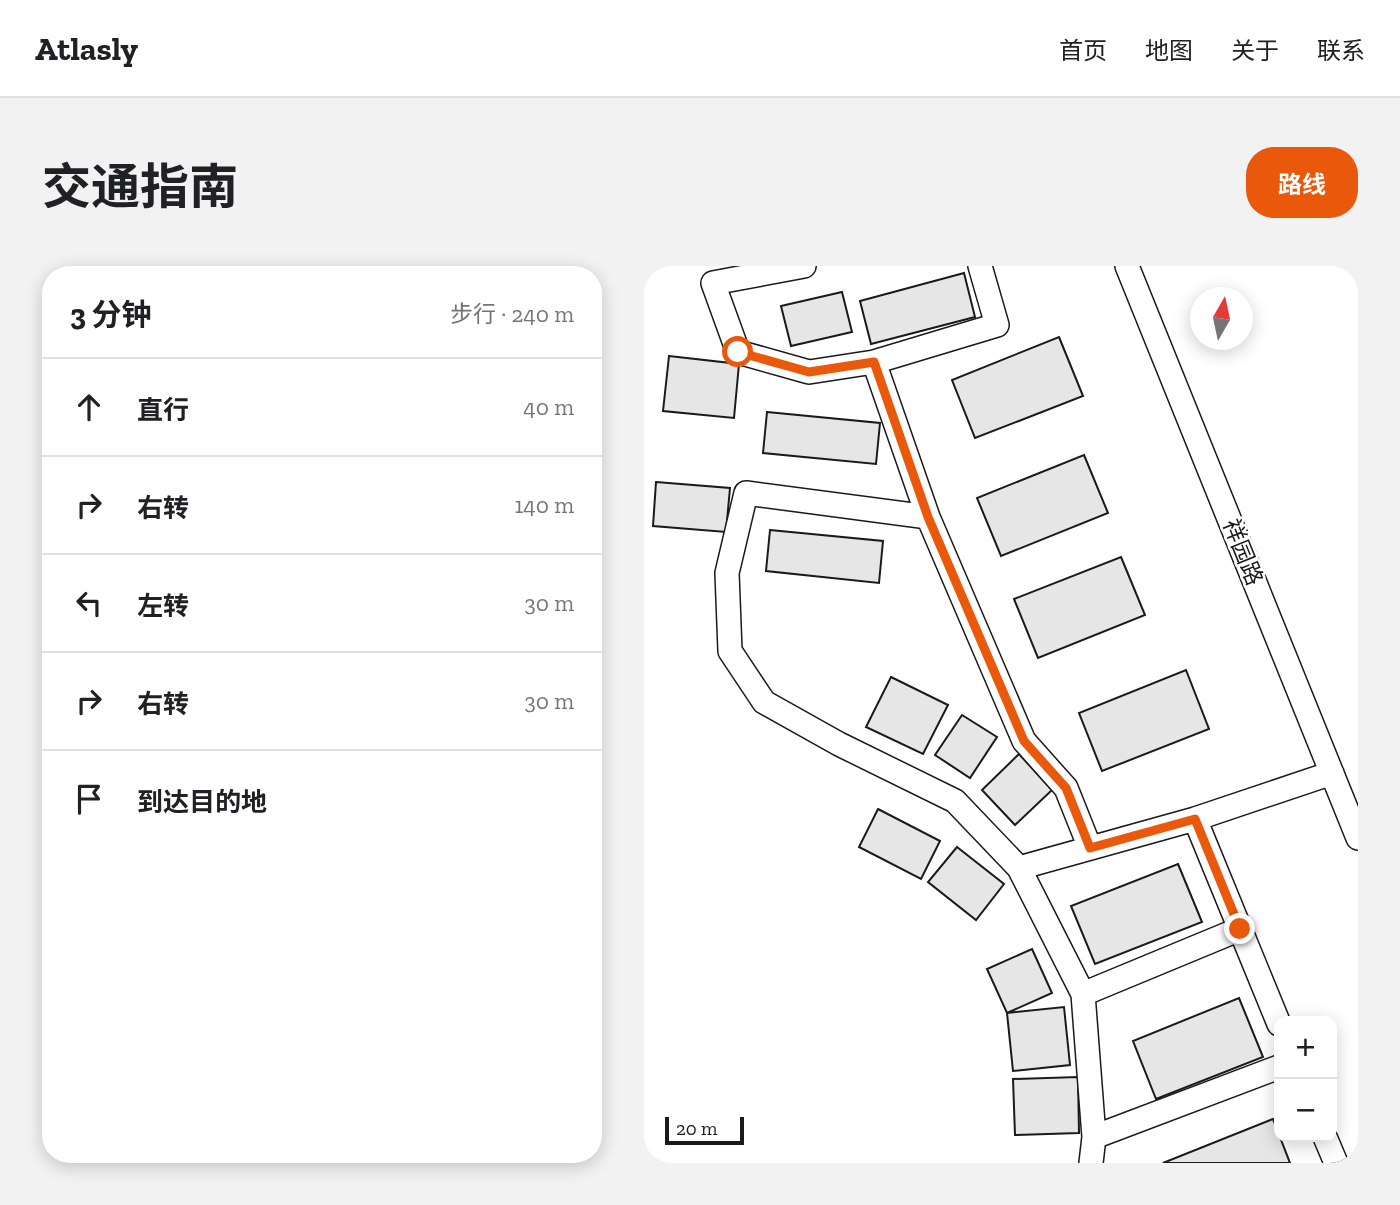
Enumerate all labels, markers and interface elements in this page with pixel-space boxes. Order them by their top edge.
text: Atlasly [35,29,138,68]
text: 首页 [1059,36,1107,65]
text: 地图 [1145,36,1193,65]
text: 关于 [1231,36,1279,65]
text: 联系 [1317,36,1365,65]
button: 路线 [1246,147,1358,218]
text: 交通指南 [42,158,238,217]
north arrow [1190,287,1253,350]
text: 3 分钟 [70,297,152,333]
text: 步行 · 240 m [450,300,574,328]
route start [722,336,753,367]
icon: ahead [70,388,108,426]
text: 40 m [523,393,574,421]
text: 直行 [137,394,189,426]
icon: right [70,486,108,524]
text: 140 m [514,491,574,519]
text: 右转 [137,492,189,524]
street label: 祥园路 [1217,515,1269,589]
icon: left [70,584,108,622]
text: 30 m [524,589,574,617]
text: 左转 [137,590,189,622]
icon: right [70,682,108,720]
text: 30 m [524,687,574,715]
text: 右转 [137,688,189,720]
icon: arrive [70,780,108,818]
text: 到达目的地 [137,786,267,818]
route end [1224,913,1255,944]
map controls [1274,1016,1337,1142]
button: + [1274,1016,1337,1079]
button: − [1274,1079,1337,1142]
scale bar [665,1114,744,1146]
text: 20 m [676,1117,717,1140]

